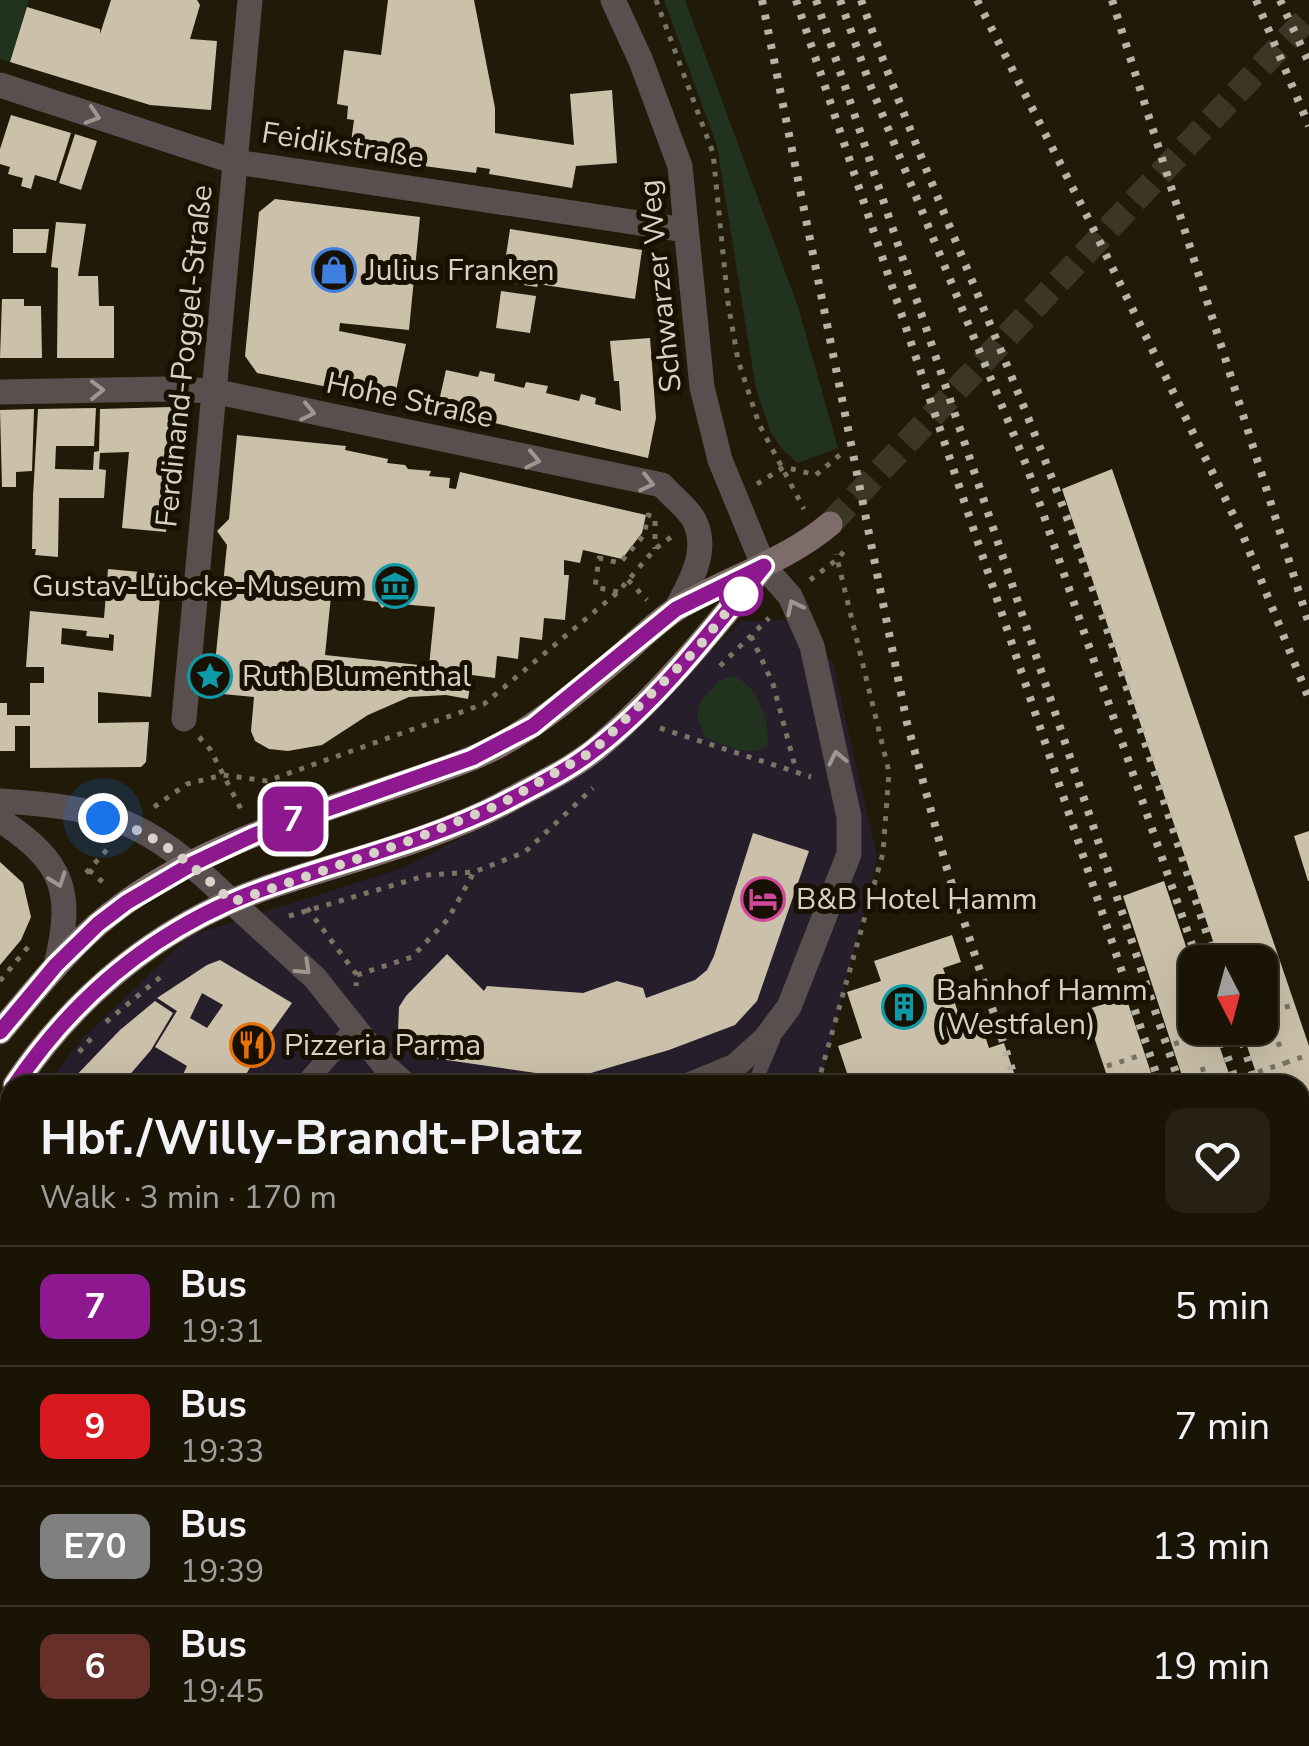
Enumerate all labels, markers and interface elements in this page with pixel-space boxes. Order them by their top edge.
one-way arrow [83,104,100,124]
street label: Feidikstraße [259,112,427,179]
street label: Schwarzer Weg [629,178,692,394]
street label: Ferdinand-Poggel-Straße [146,183,223,529]
shop icon: Julius Franken [311,247,357,293]
place label: Julius Franken [365,250,555,291]
street label: Hohe Straße [322,363,497,438]
one-way arrow [90,379,106,401]
one-way arrow [299,400,316,421]
one-way arrow [524,448,541,469]
one-way arrow [638,471,655,492]
museum icon: Gustav-Lübcke-Museum [372,563,418,609]
place label: Gustav-Lübcke-Museum [32,566,362,607]
unlabelled marker [720,573,762,615]
one-way arrow [787,600,806,618]
place icon: Ruth Blumenthal [187,653,233,699]
place label: Ruth Blumenthal [242,656,471,697]
one-way arrow [828,750,849,767]
line badge: 7 [260,786,326,852]
your location [78,793,128,843]
text: 7 [282,796,304,843]
one-way arrow [46,871,67,888]
hotel icon: B&B Hotel Hamm [740,876,786,922]
place label: B&B Hotel Hamm [796,879,1037,920]
north arrow [1178,945,1278,1045]
map controls [1178,945,1278,1045]
one-way arrow [292,956,311,974]
place label: Bahnhof Hamm (Westfalen) [936,970,1148,1045]
building icon: Bahnhof Hamm (Westfalen) [881,984,927,1030]
restaurant icon: Pizzeria Parma [229,1022,275,1068]
place label: Pizzeria Parma [284,1025,481,1066]
text: Hbf./Willy-Brandt-Platz [40,1105,583,1171]
button: heart [1165,1108,1270,1213]
text: Walk · 3 min · 170 m [40,1176,337,1219]
text: Bus [180,1259,247,1310]
text: 5 min [1175,1281,1270,1332]
text: 7 [84,1283,106,1330]
text: 19:31 [180,1310,264,1353]
text: Bus [180,1379,247,1430]
text: 7 min [1175,1401,1270,1452]
text: 9 [84,1403,106,1450]
text: 19:33 [180,1430,264,1473]
text: Bus [180,1499,247,1550]
text: 13 min [1152,1521,1270,1572]
text: E70 [64,1523,126,1570]
text: 19:39 [180,1550,264,1593]
text: Bus [180,1619,247,1670]
text: 19 min [1152,1641,1270,1692]
text: 6 [84,1643,106,1690]
text: 19:45 [180,1670,264,1713]

